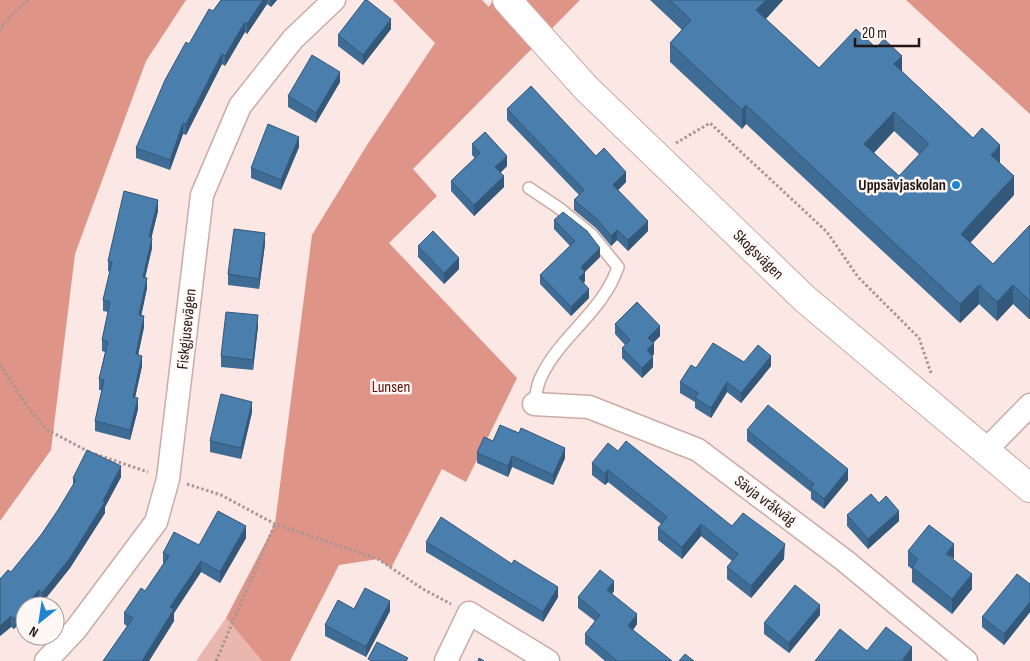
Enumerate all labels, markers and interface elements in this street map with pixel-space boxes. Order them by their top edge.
scale bar [855,15,919,47]
text: 20 m [862,24,887,43]
place label: Uppsävjaskolan [858,176,946,195]
marker: Uppsävjaskolan [950,179,962,191]
street label: Skogsvägen [729,226,787,284]
street label: Fiskgjusevägen [173,288,201,370]
park label: Lunsen [372,378,410,397]
street label: Sävja vråkväg [731,472,799,530]
north arrow [15,596,65,646]
text: N [26,623,41,641]

